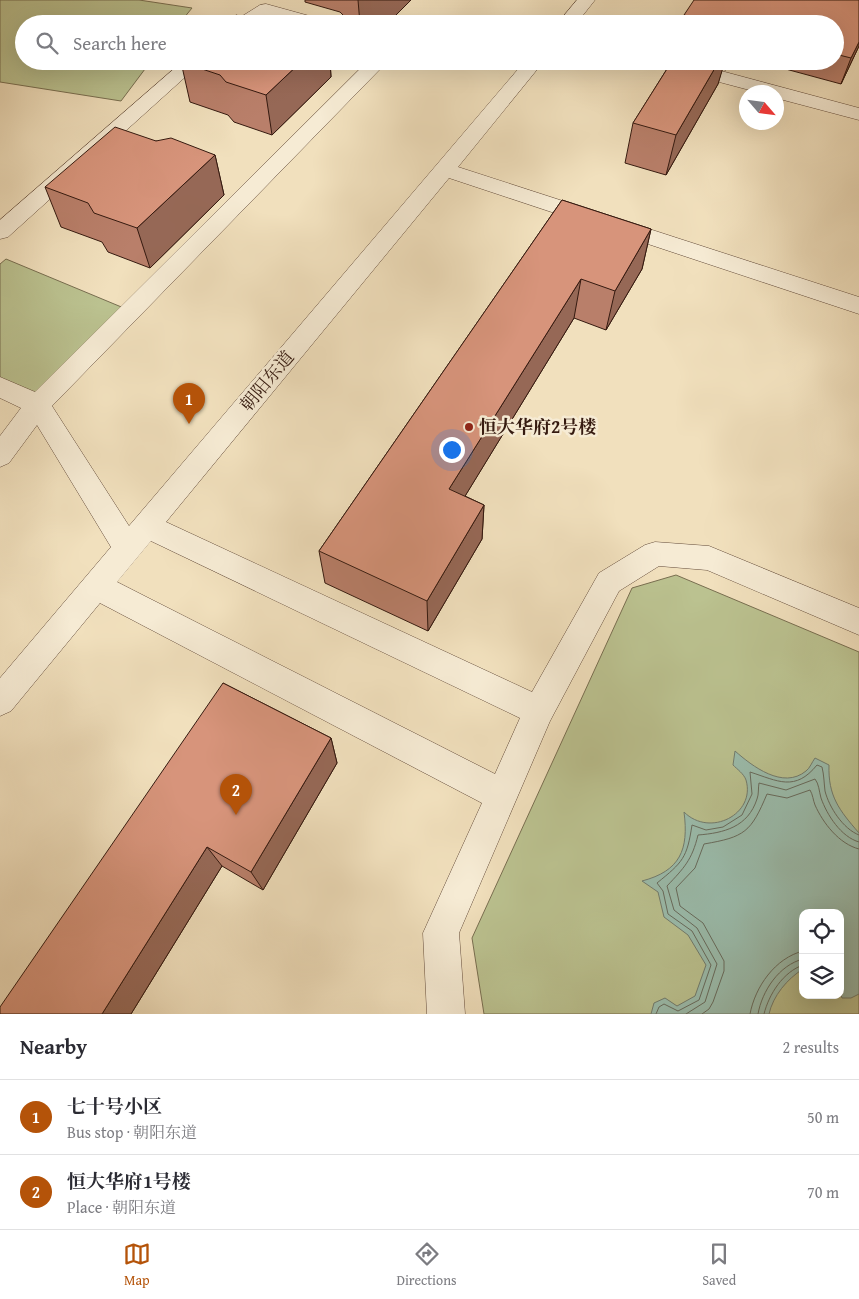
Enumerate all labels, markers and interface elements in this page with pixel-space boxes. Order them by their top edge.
search box [15,15,844,70]
icon: search [33,29,61,57]
text: Search here [73,29,167,57]
north arrow [739,85,784,130]
street label: 朝阳东道 [233,344,300,417]
pin: 1 [173,383,205,424]
place label: 恒大华府2号楼 [479,413,596,440]
marker: 恒大华府2号楼 [463,421,475,433]
your location [439,437,465,463]
pin: 2 [220,774,252,815]
map controls [799,909,844,999]
button: locate [799,909,844,954]
button: layers [799,954,844,999]
text: Nearby [20,1031,87,1062]
text: 2 results [782,1035,839,1059]
text: 七十号小区 [67,1092,162,1120]
text: 1 [32,1105,40,1129]
text: 50 m [807,1105,839,1129]
text: Bus stop · 朝阳东道 [67,1120,197,1144]
text: 恒大华府1号楼 [67,1167,191,1195]
text: 2 [32,1180,40,1204]
text: 70 m [807,1180,839,1204]
text: Place · 朝阳东道 [67,1195,176,1219]
tab: Map [123,1240,151,1290]
tab: Directions [396,1240,457,1290]
tab: Saved [702,1240,736,1290]

